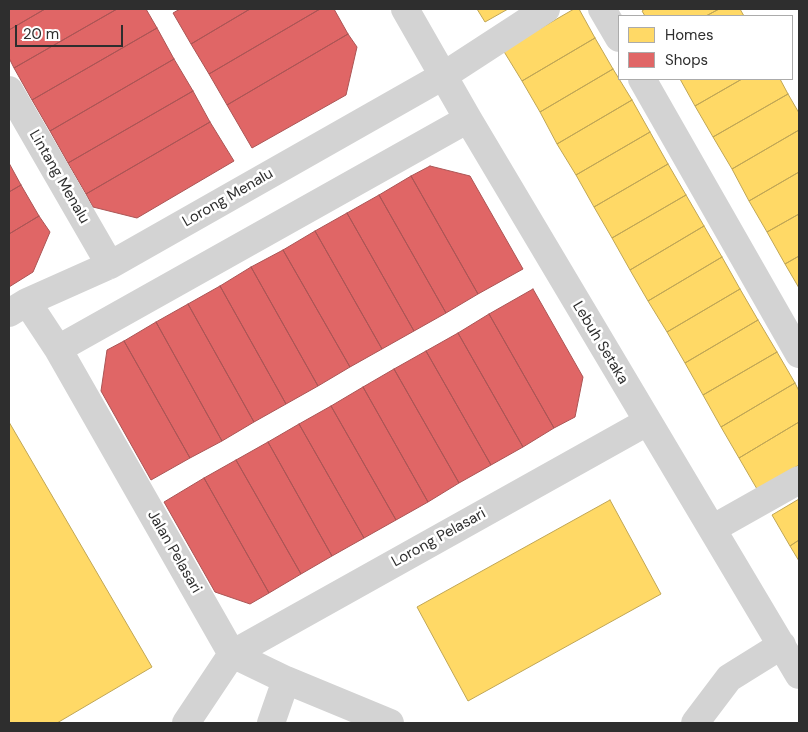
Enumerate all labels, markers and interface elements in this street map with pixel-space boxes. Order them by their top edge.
scale bar [18,15,125,47]
legend [618,15,793,80]
text: 20 m [23,24,59,44]
text: Homes [665,25,714,45]
text: Shops [665,50,708,70]
street label: Lintang Menalu [25,127,93,227]
street label: Lorong Menalu [180,165,276,231]
street label: Lebuh Setaka [568,298,632,388]
street label: Lorong Pelasari [389,505,489,571]
street label: Jalan Pelasari [143,507,205,597]

